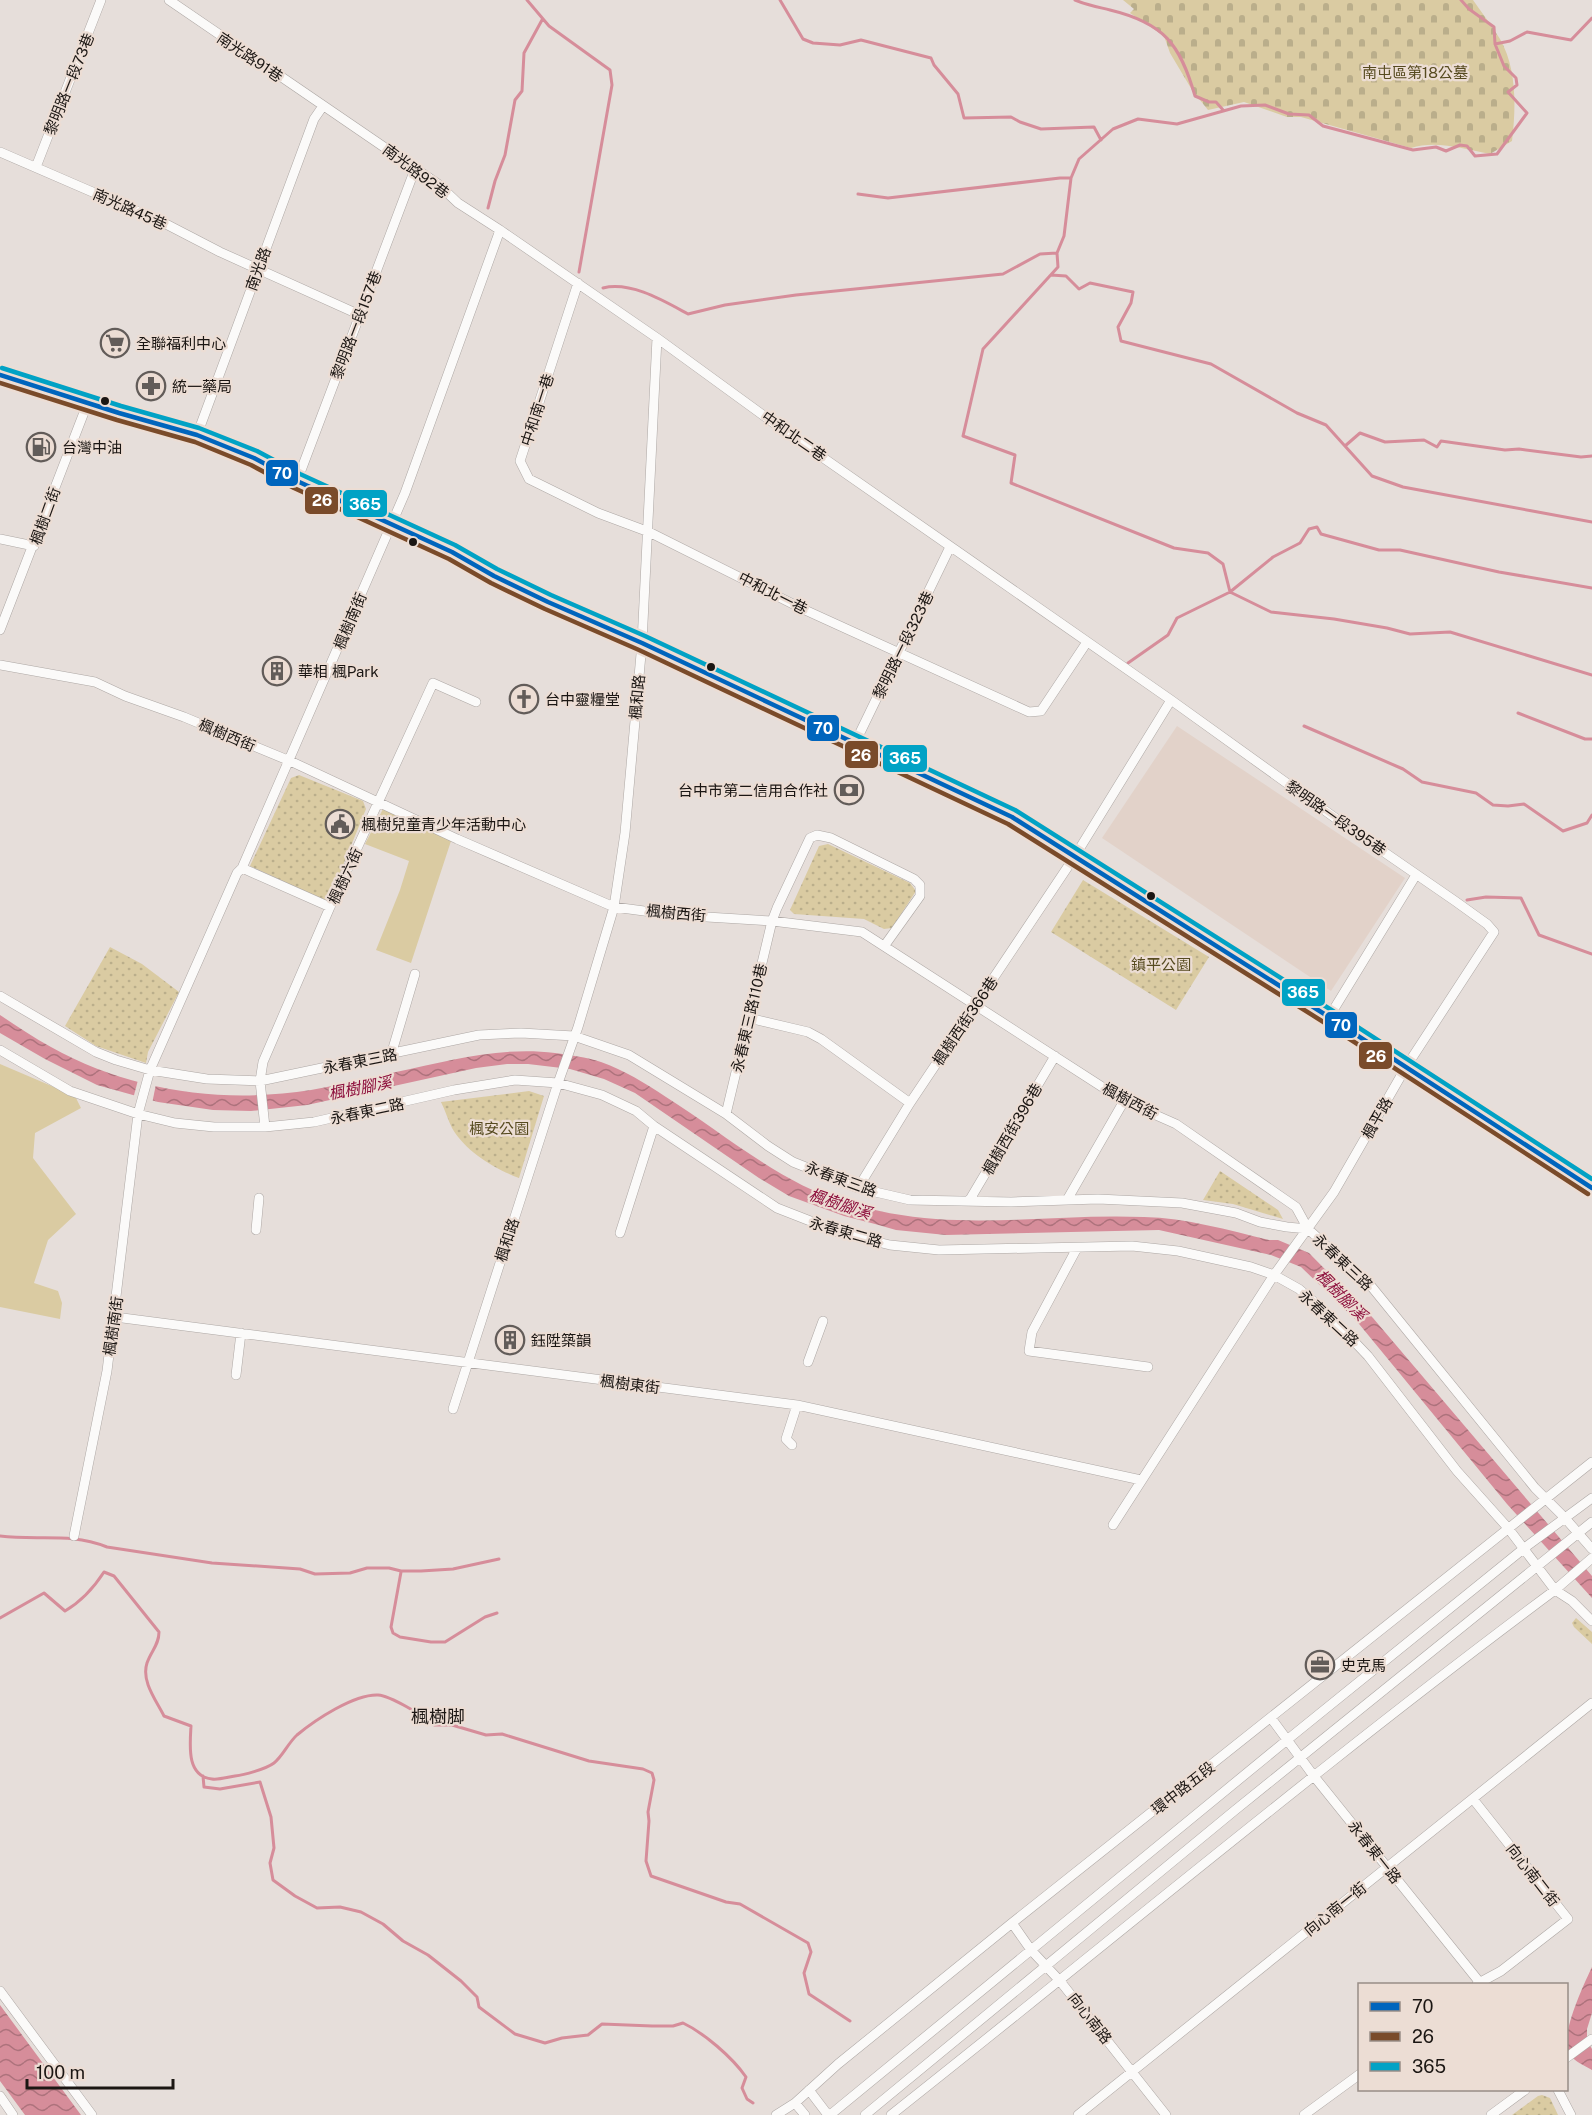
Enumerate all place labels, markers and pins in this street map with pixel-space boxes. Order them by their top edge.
supermarket icon: 全聯福利中心 [99,327,131,359]
place label: 全聯福利中心 [136,335,226,352]
pharmacy icon: 統一藥局 [135,370,167,402]
place label: 統一藥局 [172,378,232,395]
unlabelled marker [99,395,111,407]
fuel station icon: 台灣中油 [25,431,57,463]
place label: 台灣中油 [62,439,122,456]
unlabelled marker [407,536,419,548]
building icon: 華相 楓Park [261,655,293,687]
unlabelled marker [705,661,717,673]
place label: 華相 楓Park [298,663,379,680]
church icon: 台中靈糧堂 [508,683,540,715]
place label: 台中靈糧堂 [545,691,620,708]
bank icon: 台中市第二信用合作社 [833,774,865,806]
place label: 台中市第二信用合作社 [678,782,828,799]
public building icon: 楓樹兒童青少年活動中心 [324,808,356,840]
place label: 楓樹兒童青少年活動中心 [361,816,526,833]
unlabelled marker [1145,890,1157,902]
building icon: 鈺陞築韻 [494,1324,526,1356]
place label: 鈺陞築韻 [531,1332,591,1349]
office icon: 史克馬 [1304,1649,1336,1681]
place label: 史克馬 [1341,1657,1386,1674]

